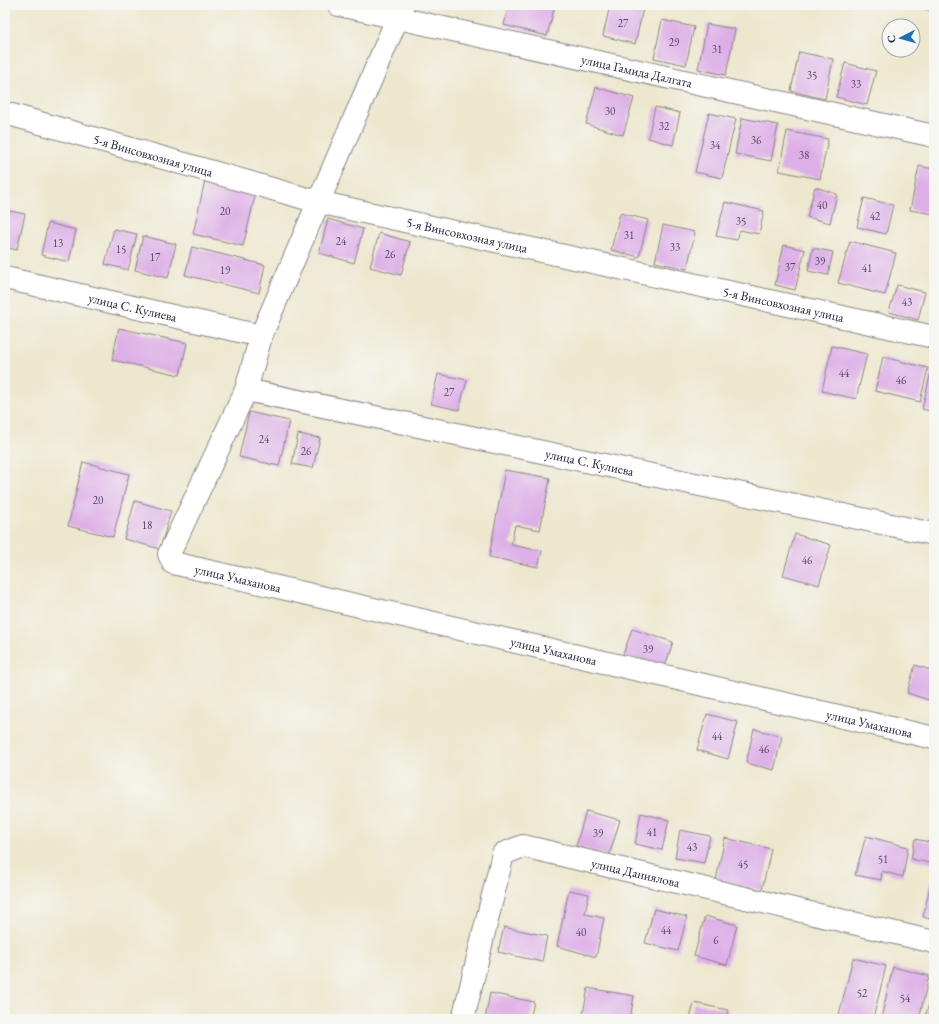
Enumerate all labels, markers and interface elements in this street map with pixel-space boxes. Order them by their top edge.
house number: 27 [618,16,629,30]
north arrow [881,18,921,58]
text: С [884,34,898,44]
house number: 29 [669,35,680,49]
house number: 31 [712,42,722,56]
street label: улица Гамида Далгата [580,50,695,91]
house number: 35 [807,68,817,82]
house number: 33 [851,77,861,91]
house number: 30 [605,104,615,118]
house number: 32 [659,119,670,133]
street label: 5-я Винсовхозная улица [91,130,216,180]
house number: 36 [751,133,762,147]
house number: 34 [710,138,721,152]
house number: 38 [799,148,809,162]
house number: 40 [817,198,827,212]
house number: 20 [220,204,230,218]
house number: 42 [870,209,881,223]
street label: 5-я Винсовхозная улица [405,213,530,256]
house number: 35 [736,214,746,228]
house number: 31 [624,228,634,242]
house number: 24 [336,234,347,248]
house number: 13 [53,236,63,250]
house number: 33 [670,240,680,254]
house number: 15 [116,242,126,256]
house number: 26 [385,247,396,261]
house number: 17 [150,250,161,264]
house number: 39 [815,254,826,268]
house number: 37 [785,260,796,274]
house number: 41 [862,261,872,275]
house number: 19 [220,263,231,277]
street label: 5-я Винсовхозная улица [721,282,847,326]
street label: улица С. Кулиева [87,289,179,325]
house number: 43 [902,295,912,309]
house number: 44 [839,366,850,380]
house number: 46 [896,373,907,387]
house number: 27 [444,385,455,399]
house number: 24 [259,432,270,446]
house number: 26 [301,444,312,458]
street label: улица С. Кулиева [544,444,636,480]
house number: 20 [93,493,103,507]
house number: 18 [142,518,152,532]
house number: 46 [802,553,813,567]
street label: улица Умаханова [193,560,284,596]
street label: улица Умаханова [509,632,599,669]
house number: 39 [643,642,654,656]
street label: улица Умаханова [825,705,915,742]
house number: 44 [712,729,723,743]
house number: 46 [759,742,770,756]
house number: 41 [647,825,657,839]
house number: 39 [593,826,604,840]
house number: 43 [687,840,697,854]
house number: 51 [878,852,888,866]
street label: улица Даниялова [590,854,682,891]
house number: 45 [738,857,748,871]
house number: 44 [661,923,672,937]
house number: 40 [576,925,586,939]
house number: 6 [713,933,719,947]
house number: 52 [857,986,868,1000]
house number: 54 [900,991,911,1005]

